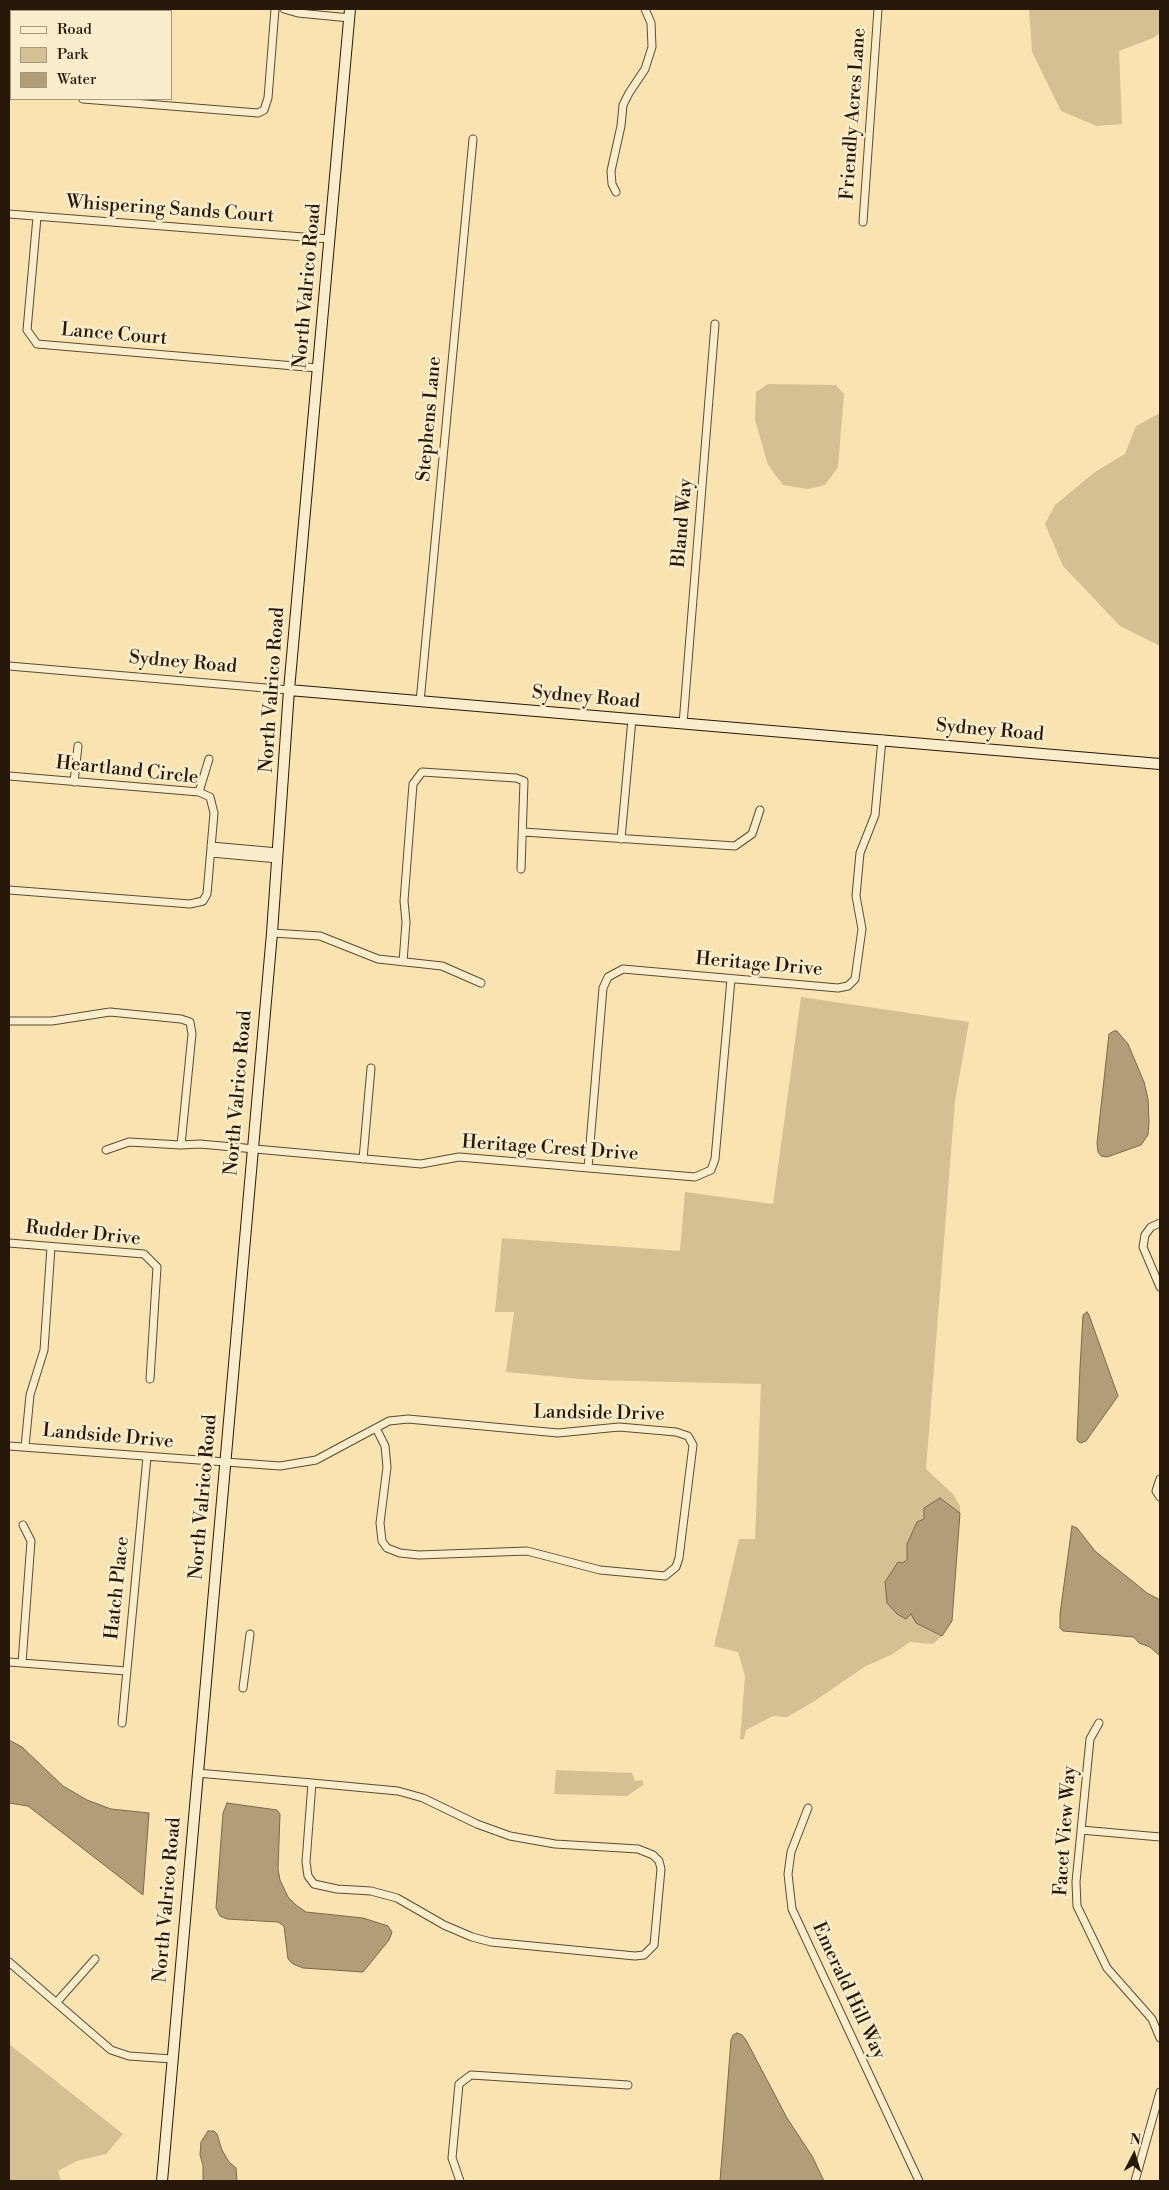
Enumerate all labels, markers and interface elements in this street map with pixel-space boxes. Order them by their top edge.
legend [10,10,172,100]
text: Road [57,20,92,39]
street label: Friendly Acres Lane [837,27,871,201]
text: Park [57,45,88,64]
text: Water [57,70,96,89]
street label: Whispering Sands Court [65,191,275,229]
street label: North Valrico Road [289,202,327,370]
street label: Lance Court [60,319,168,351]
street label: Stephens Lane [413,355,447,483]
street label: Bland Way [668,478,698,568]
street label: North Valrico Road [256,606,290,774]
street label: Sydney Road [128,647,238,679]
street label: Sydney Road [531,682,641,714]
street label: Sydney Road [935,715,1045,747]
street label: Heartland Circle [55,752,199,790]
street label: Heritage Drive [694,948,824,982]
street label: North Valrico Road [220,1009,258,1177]
street label: Heritage Crest Drive [461,1131,639,1167]
street label: Rudder Drive [24,1217,142,1251]
street label: Landside Drive [533,1401,665,1427]
street label: North Valrico Road [185,1413,223,1581]
street label: Landside Drive [41,1420,175,1454]
street label: Hatch Place [101,1535,135,1641]
street label: Facet View Way [1050,1765,1082,1897]
street label: North Valrico Road [149,1816,187,1984]
street label: Emerald Hill Way [806,1919,890,2063]
north arrow [1109,2130,1159,2180]
text: N [1129,2131,1142,2150]

